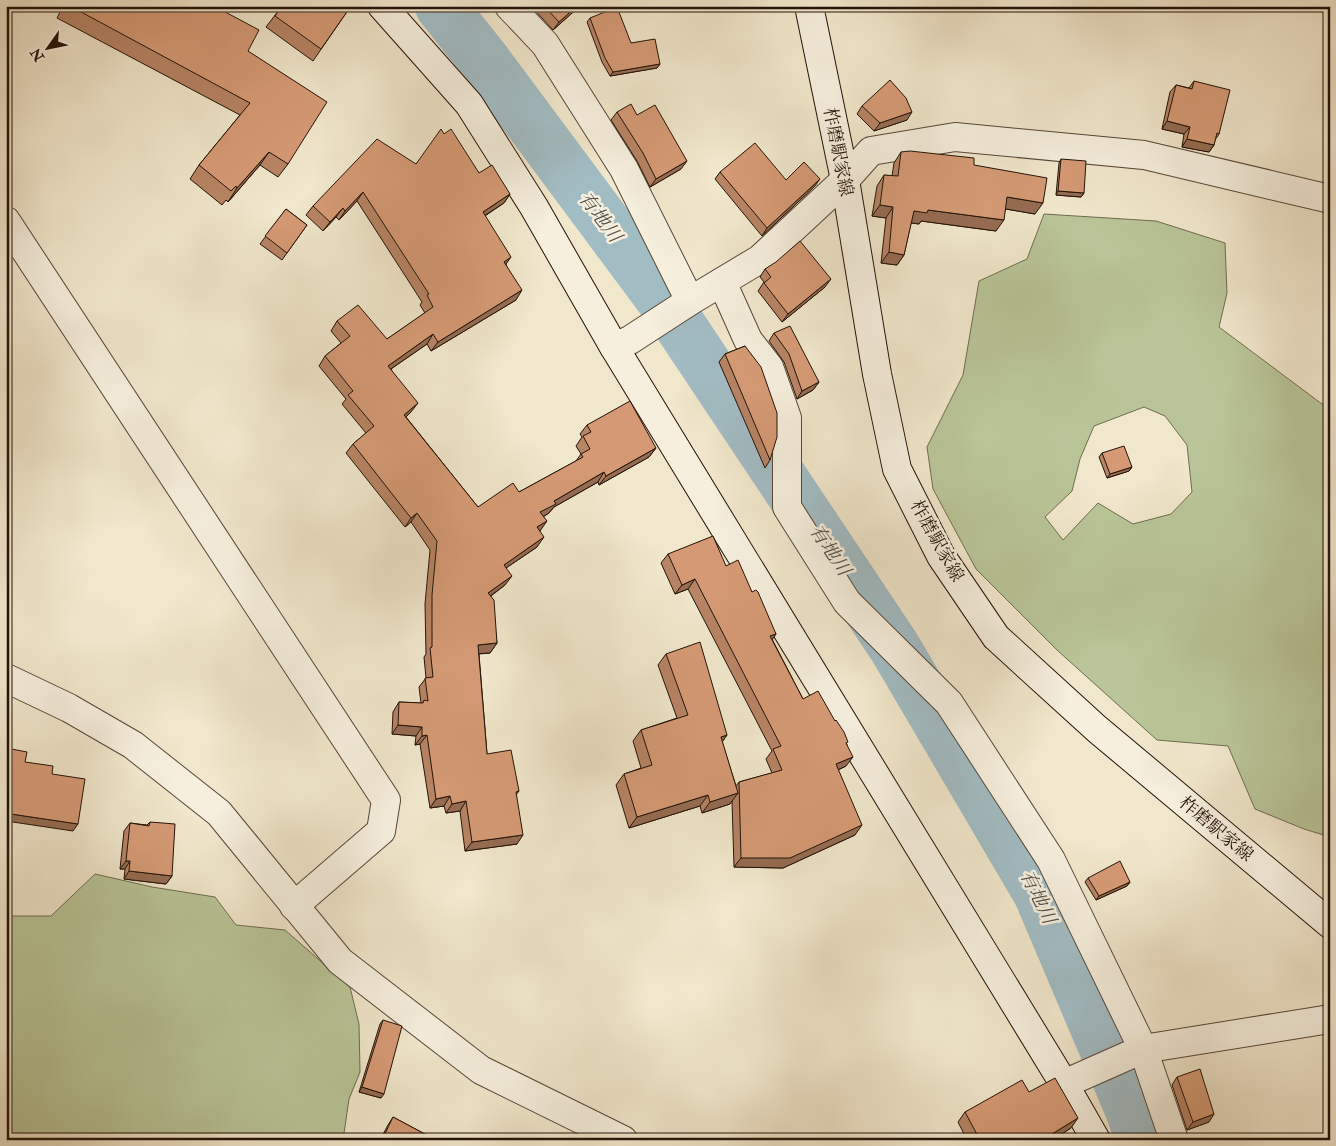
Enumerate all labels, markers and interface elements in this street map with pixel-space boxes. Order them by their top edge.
north arrow [22,22,72,72]
text: N [27,45,49,66]
street label: 柞磨駅家線 [818,106,858,198]
water label: 有地川 [573,187,628,249]
street label: 柞磨駅家線 [905,496,969,586]
water label: 有地川 [804,520,857,582]
street label: 柞磨駅家線 [1174,791,1258,867]
water label: 有地川 [1015,866,1062,930]

